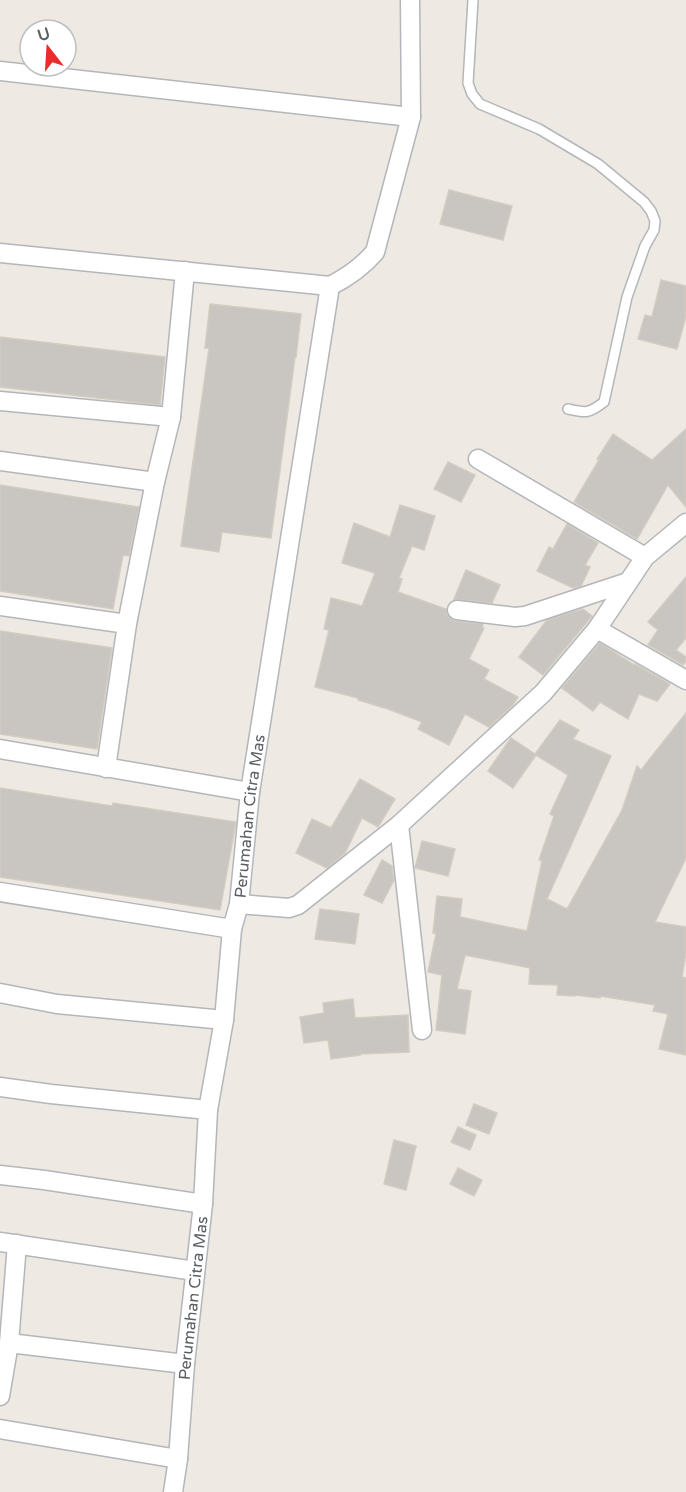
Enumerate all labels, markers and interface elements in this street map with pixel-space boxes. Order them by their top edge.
north arrow [18,18,78,78]
text: U [35,23,53,46]
street label: Perumahan Citra Mas [231,733,270,899]
street label: Perumahan Citra Mas [175,1215,213,1381]

